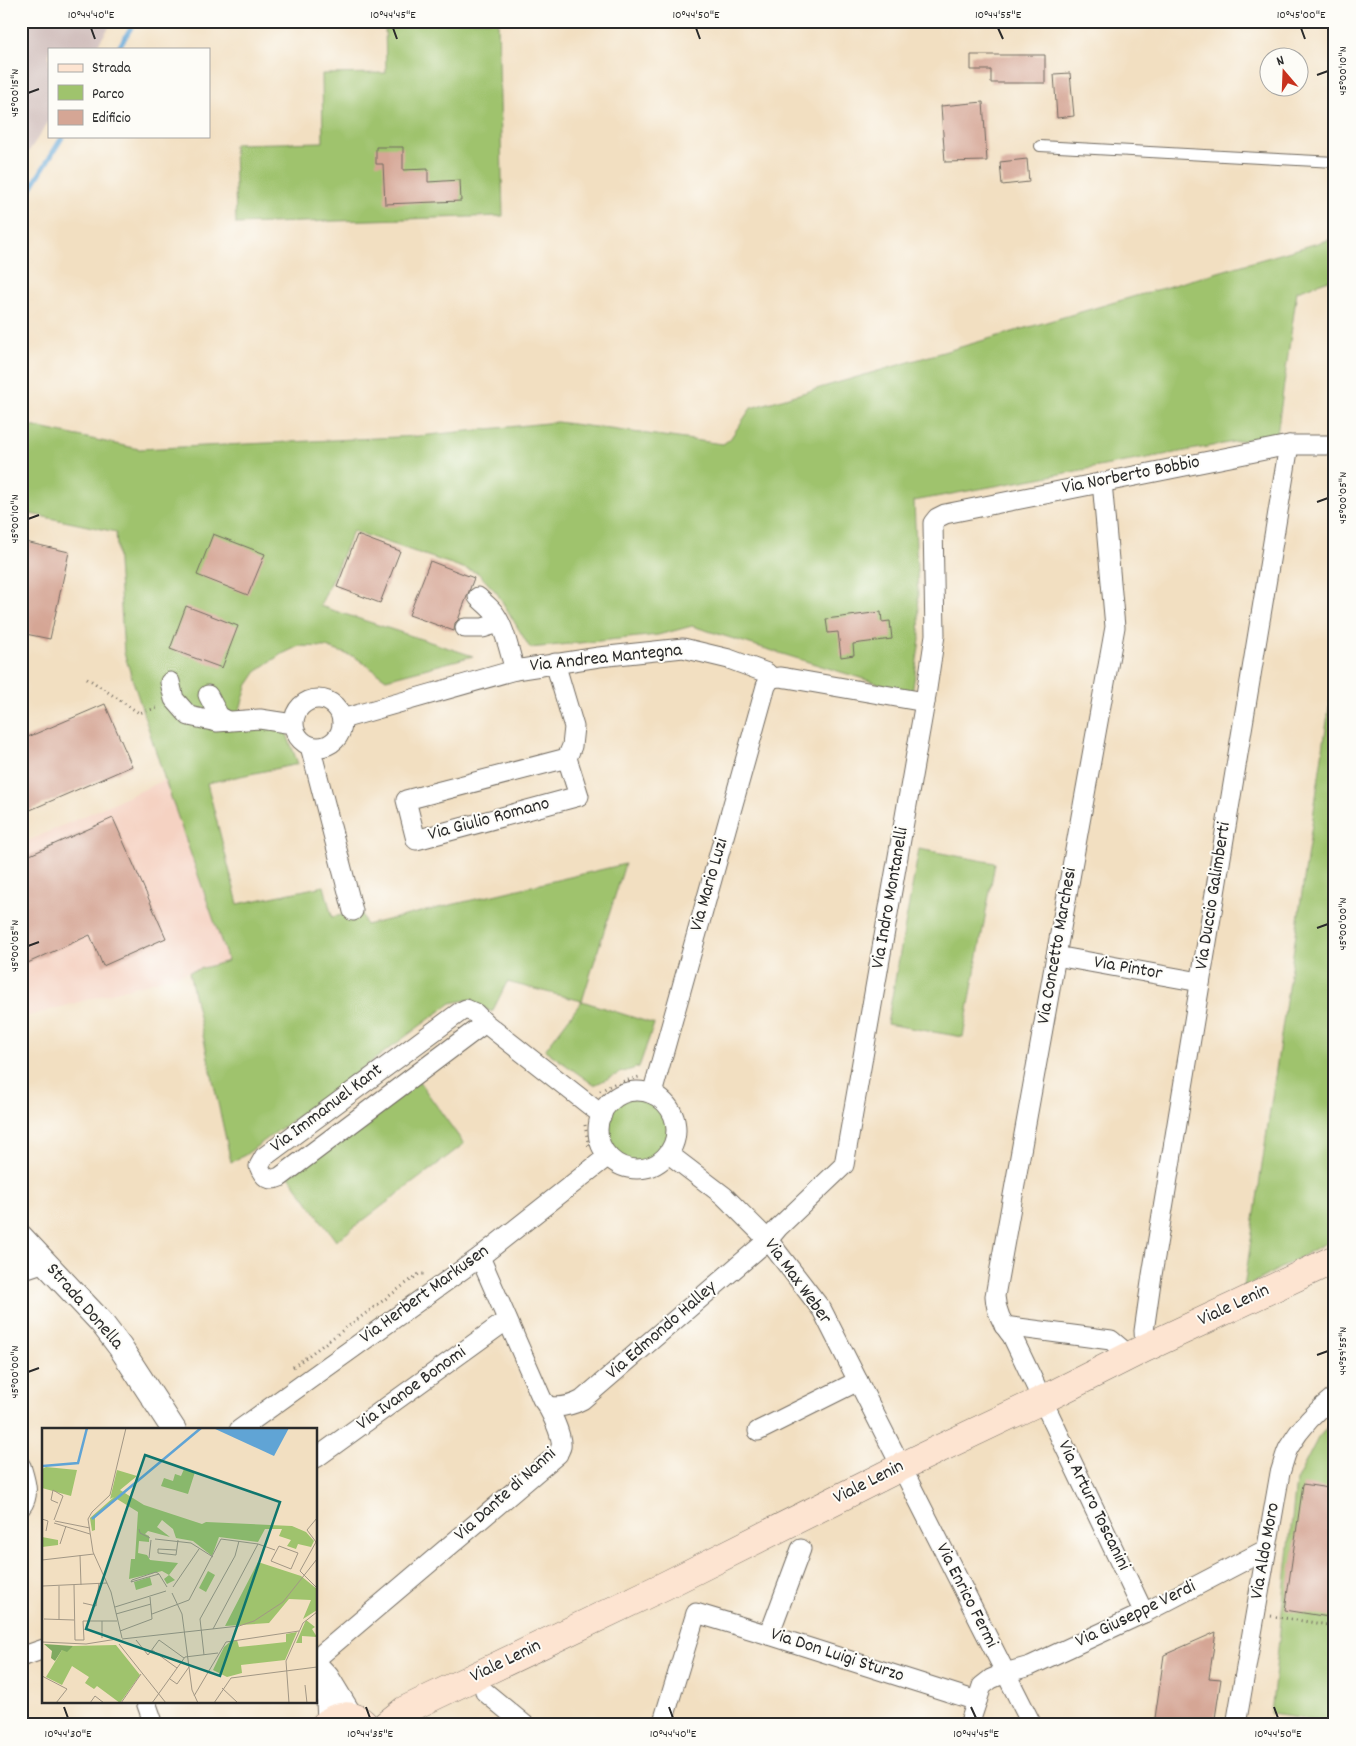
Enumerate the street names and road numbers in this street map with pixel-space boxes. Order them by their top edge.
street label: Via Norberto Bobbio [1060,449,1202,503]
street label: Via Andrea Mantegna [529,637,684,680]
street label: Via Giulio Romano [425,791,553,849]
street label: Via Duccio Galimberti [1189,820,1239,972]
street label: Via Indro Montanelli [865,825,917,971]
street label: Via Mario Luzi [684,835,736,935]
street label: Via Concetto Marchesi [1031,865,1085,1026]
street label: Via Pintor [1092,950,1164,988]
street label: Via Immanuel Kant [265,1058,389,1160]
street label: Via Max Weber [757,1234,837,1330]
street label: Via Herbert Markusen [355,1239,495,1351]
street label: Strada Donella [39,1258,130,1357]
street label: Via Edmondo Halley [601,1275,724,1387]
street label: Viale Lenin [1194,1278,1274,1334]
street label: Via Ivanoe Bonomi [352,1340,473,1438]
street label: Via Arturo Toscanini [1050,1436,1136,1576]
street label: Via Dante di Nanni [449,1441,563,1548]
street label: Viale Lenin [829,1454,909,1512]
street label: Via Aldo Moro [1244,1501,1288,1601]
street label: Via Enrico Fermi [928,1539,1004,1654]
street label: Via Giuseppe Verdi [1071,1574,1201,1656]
street label: Via Don Luigi Sturzo [767,1622,907,1690]
street label: Viale Lenin [466,1633,546,1691]

